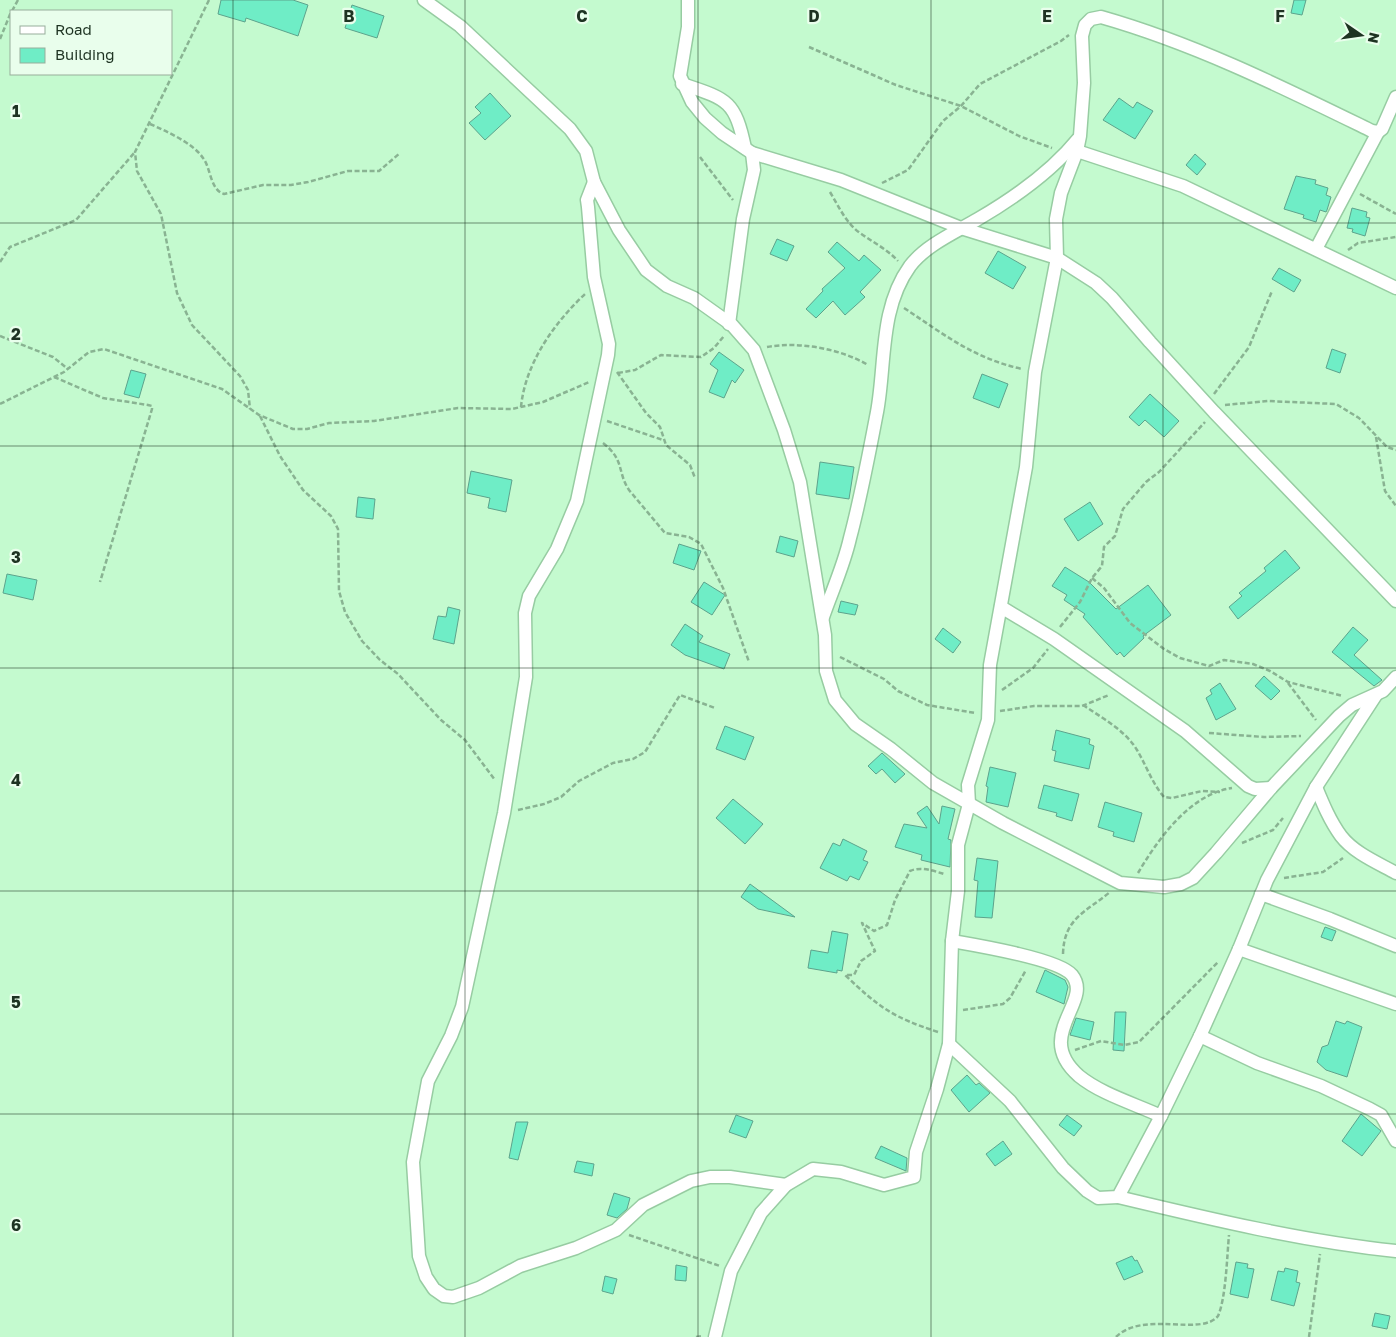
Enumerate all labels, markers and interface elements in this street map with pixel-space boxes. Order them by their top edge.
text: B [343,6,355,26]
text: C [576,6,588,26]
text: D [808,6,820,26]
text: E [1042,6,1052,26]
text: F [1275,6,1285,26]
legend [10,10,172,75]
north arrow [1336,10,1386,60]
text: Road [55,20,92,38]
text: N [1365,31,1384,45]
text: Building [55,45,115,63]
text: 1 [12,101,20,121]
text: 2 [11,324,21,344]
text: 3 [11,547,21,567]
text: 4 [11,770,21,790]
text: 5 [11,992,21,1012]
text: 6 [11,1215,21,1235]

